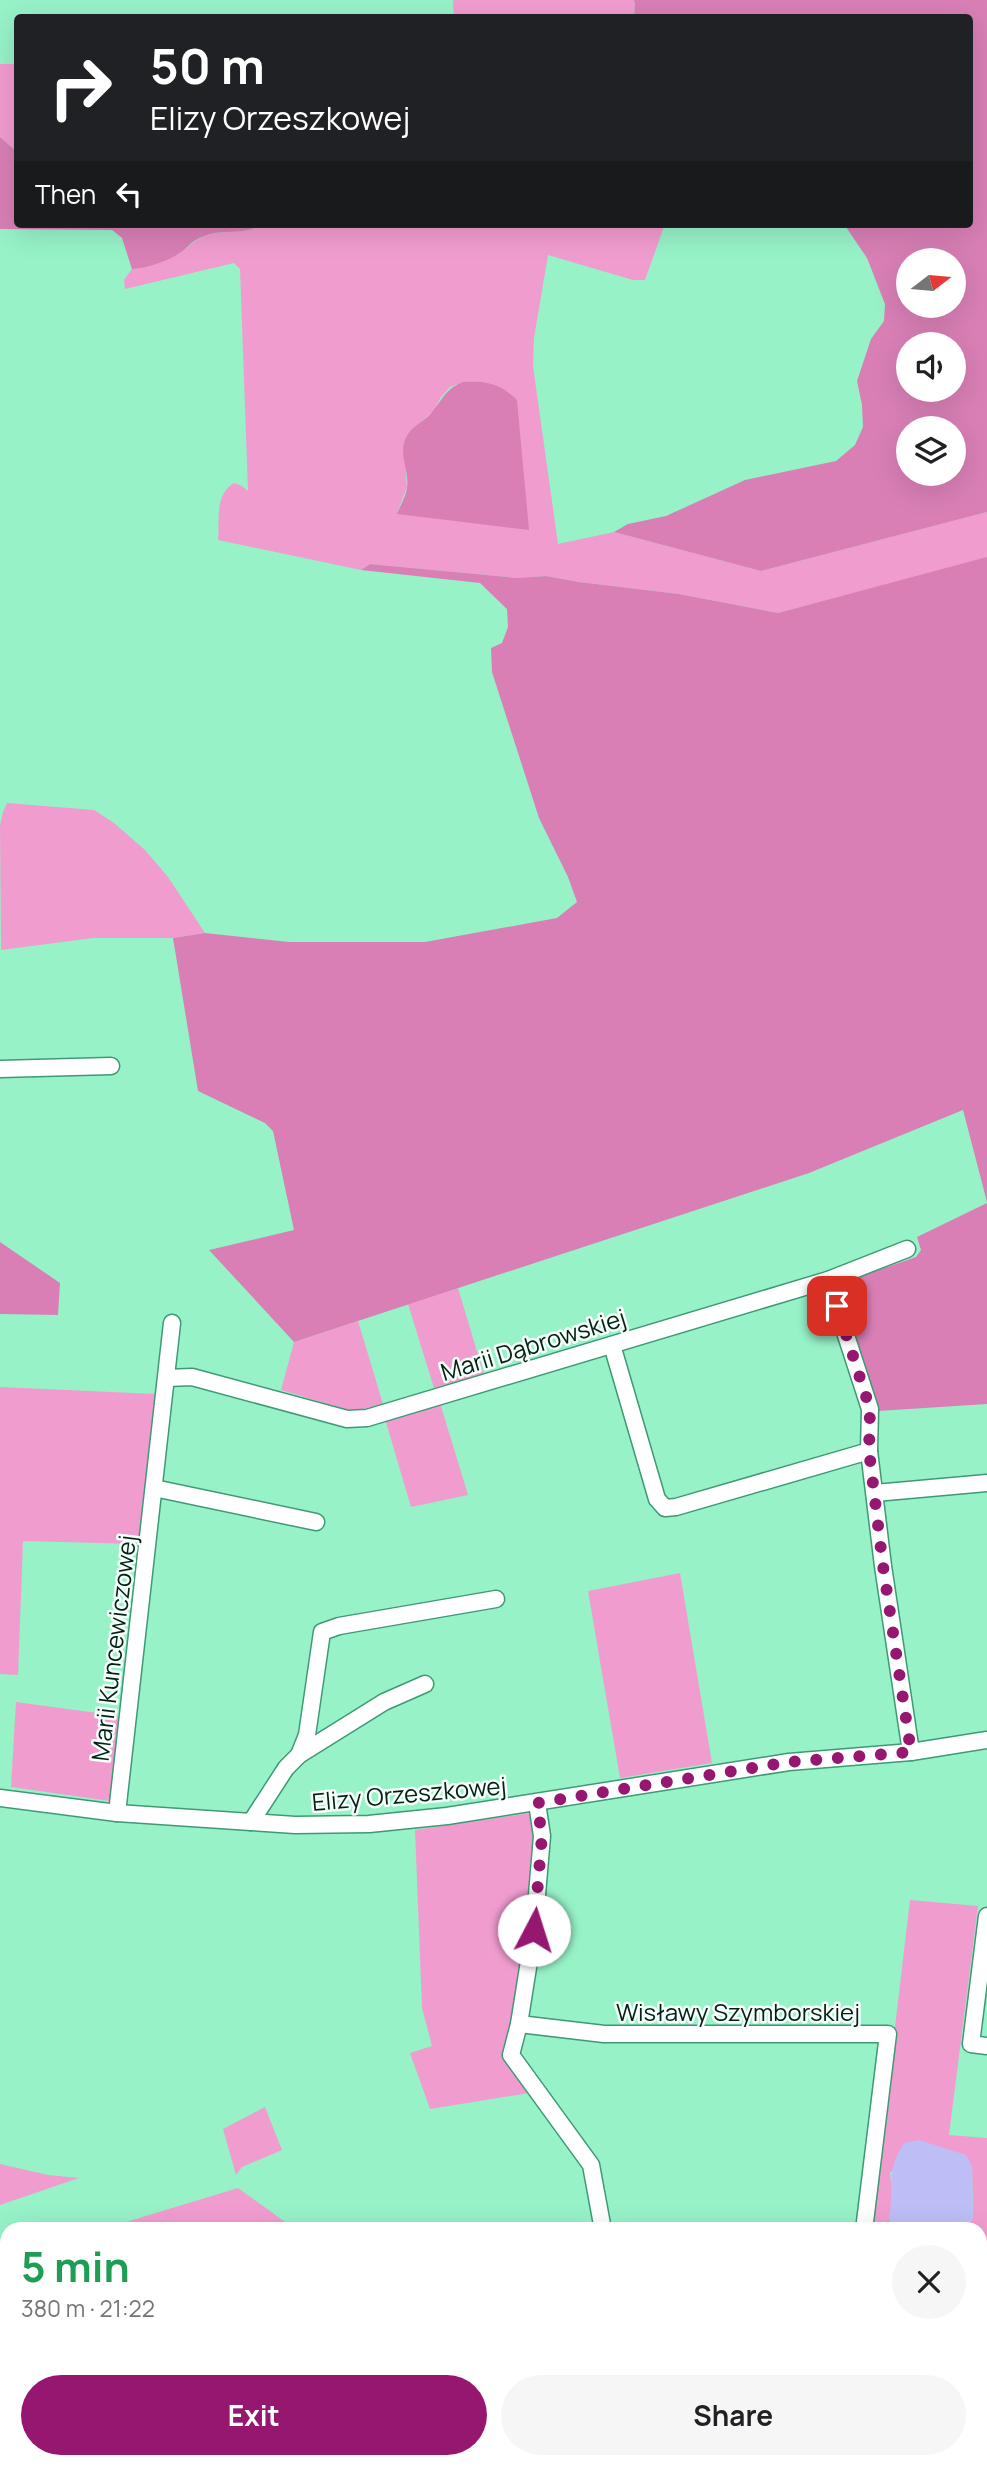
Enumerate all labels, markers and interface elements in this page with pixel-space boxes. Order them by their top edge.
text: 50 m [150,32,265,99]
icon: right [35,42,126,133]
text: Elizy Orzeszkowej [150,96,410,140]
icon: left [110,175,148,213]
text: Then [35,176,96,212]
north arrow [896,248,966,318]
map controls [896,248,966,486]
button: sound [896,332,966,402]
button: layers [896,416,966,486]
pin [807,1276,867,1336]
icon: arrive [818,1287,856,1325]
street label: Marii Dąbrowskiej [436,1300,630,1388]
street label: Marii Kuncewiczowej [83,1533,143,1763]
street label: Elizy Orzeszkowej [310,1768,508,1818]
position arrow [497,1893,571,1967]
street label: Wisławy Szymborskiej [616,1995,860,2028]
text: 5 min [21,2237,130,2295]
button: close [892,2245,966,2319]
text: 380 m · 21:22 [21,2292,155,2324]
button: Exit [21,2375,487,2455]
button: Share [501,2375,966,2455]

